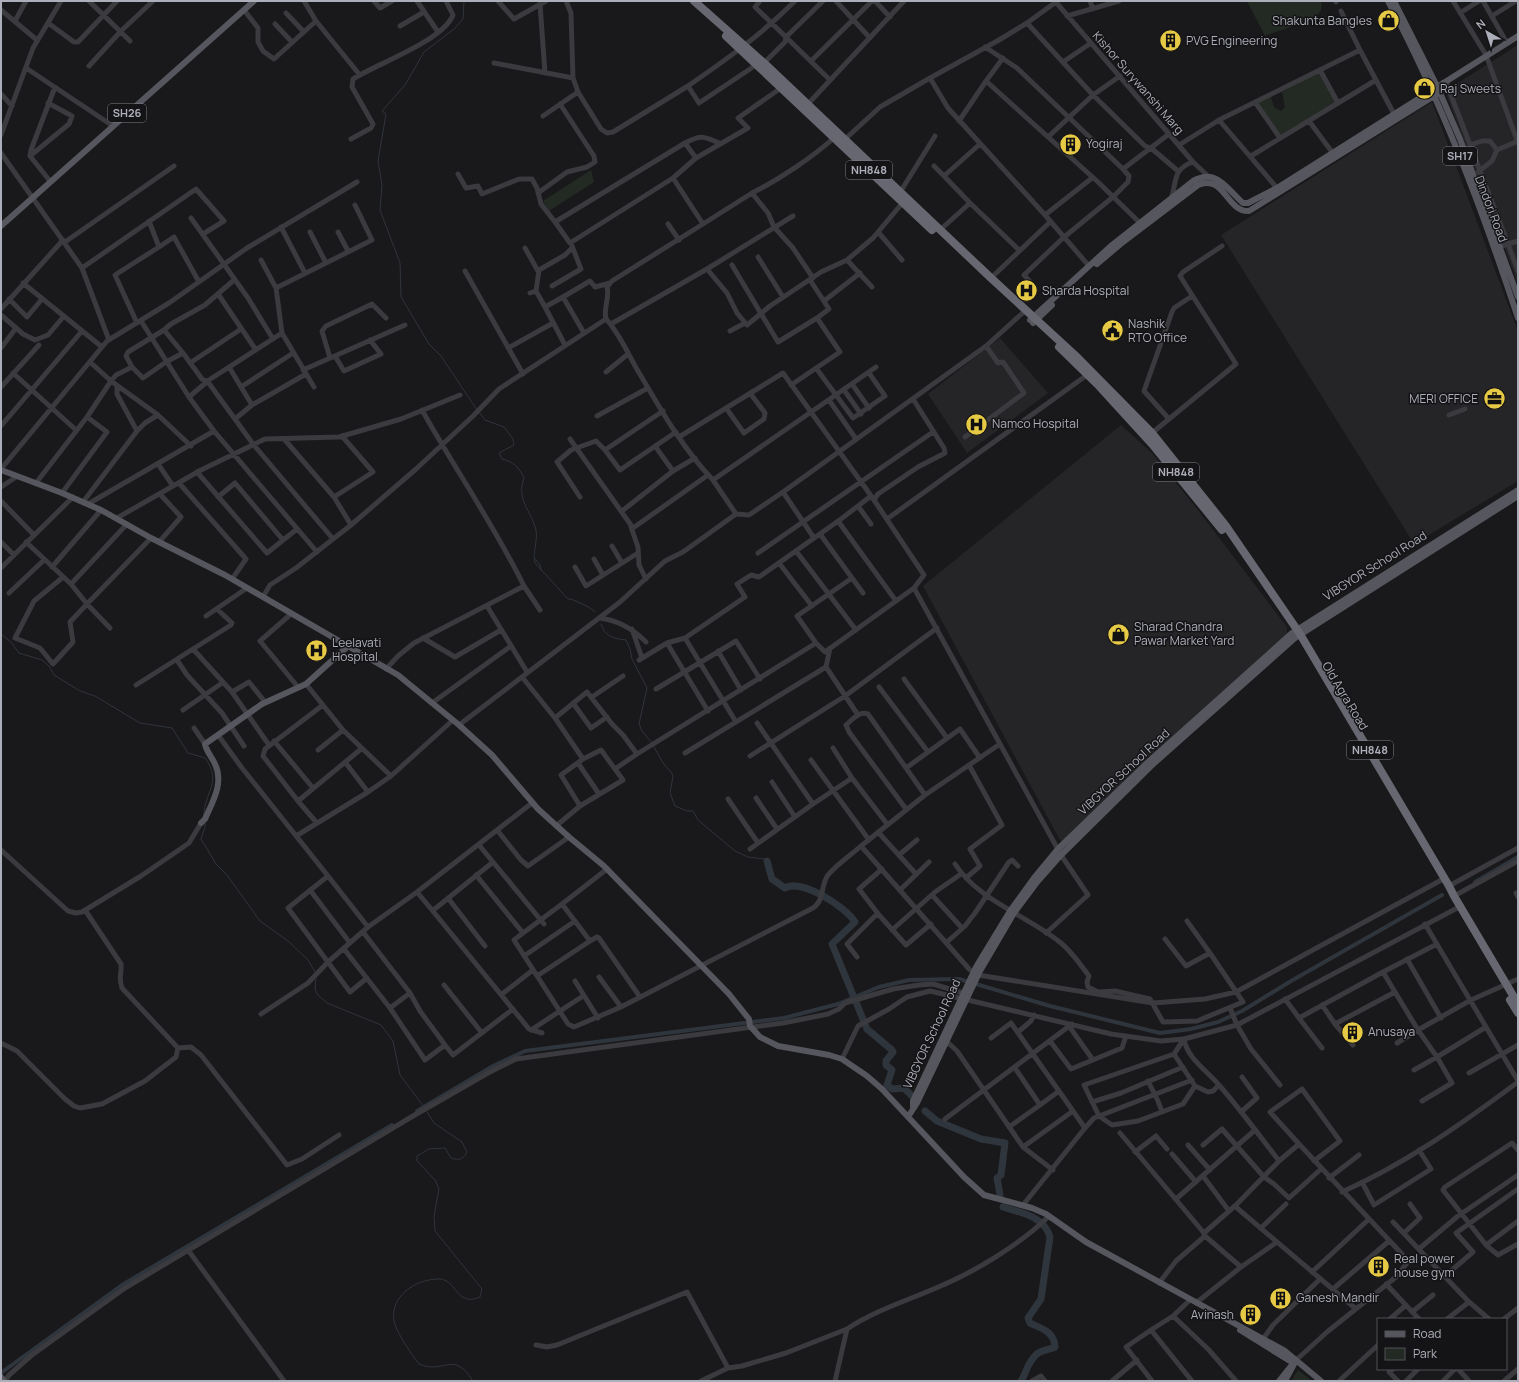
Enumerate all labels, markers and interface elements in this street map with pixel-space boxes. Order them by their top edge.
shop icon: Shakunta Bangles [1375,8,1401,34]
place label: Shakunta Bangles [1272,12,1372,29]
north arrow [1467,12,1507,52]
text: N [1473,15,1488,32]
street label: Kishor Surywanshi Marg [1089,27,1188,138]
building icon: PVG Engineering [1158,28,1184,54]
place label: PVG Engineering [1186,32,1277,49]
shop icon: Raj Sweets [1411,76,1437,102]
place label: Raj Sweets [1440,80,1501,97]
road number: SH26 [108,104,146,122]
building icon: Yogiraj [1057,131,1083,157]
place label: Yogiraj [1086,135,1122,152]
road number: SH17 [1443,147,1477,165]
road number: NH848 [846,161,892,179]
street label: Dindori Road [1471,173,1512,245]
hospital icon: Sharda Hospital [1013,278,1039,304]
place label: Sharda Hospital [1042,282,1129,299]
place label: Nashik RTO Office [1128,315,1187,346]
public building icon: Nashik RTO Office [1100,318,1126,344]
office icon: MERI OFFICE [1481,386,1507,412]
place label: MERI OFFICE [1409,390,1478,407]
hospital icon: Namco Hospital [964,411,990,437]
place label: Namco Hospital [992,415,1079,432]
road number: NH848 [1153,463,1199,481]
street label: VIBGYOR School Road [1320,527,1430,604]
place label: Sharad Chandra Pawar Market Yard [1134,618,1234,649]
shop icon: Sharad Chandra Pawar Market Yard [1105,621,1131,647]
place label: Leelavati Hospital [332,634,381,665]
hospital icon: Leelavati Hospital [304,637,330,663]
street label: Old Agra Road [1318,658,1373,733]
street label: VIBGYOR School Road [1074,725,1173,819]
road number: NH848 [1347,741,1393,759]
street label: VIBGYOR School Road [899,976,964,1091]
building icon: Anusaya [1340,1019,1366,1045]
place label: Anusaya [1368,1023,1415,1040]
place label: Real power house gym [1394,1250,1455,1281]
building icon: Real power house gym [1365,1253,1391,1279]
building icon: Ganesh Mandir [1267,1285,1293,1311]
place label: Ganesh Mandir [1296,1289,1380,1306]
building icon: Avinash [1237,1302,1263,1328]
place label: Avinash [1191,1306,1234,1323]
legend [1377,1318,1507,1370]
text: Road [1413,1325,1441,1342]
text: Park [1413,1345,1438,1362]

